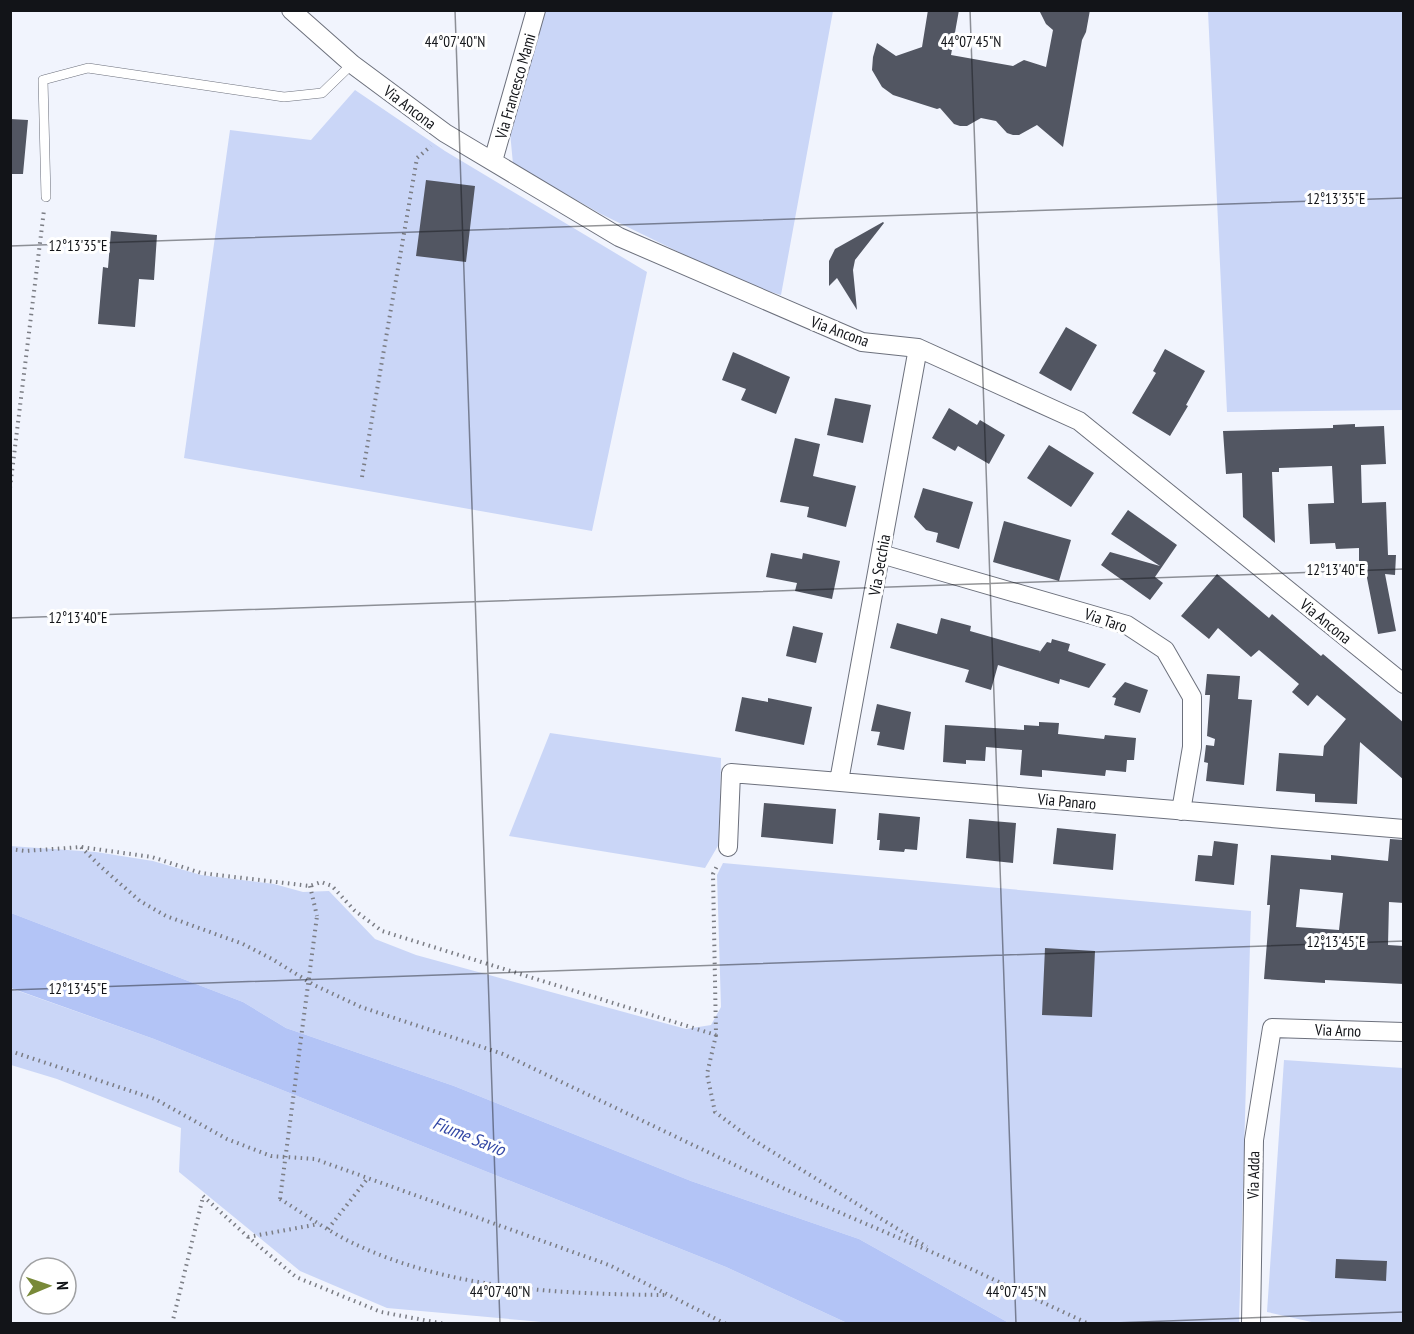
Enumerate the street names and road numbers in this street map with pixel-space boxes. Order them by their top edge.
street label: Via Francesco Mami [490,31,540,142]
street label: Via Ancona [379,80,440,133]
street label: Via Ancona [807,311,872,351]
street label: Via Secchia [864,533,894,598]
street label: Via Ancona [1295,594,1356,648]
street label: Via Taro [1081,603,1130,637]
street label: Via Panaro [1036,788,1097,814]
street label: Via Arno [1314,1019,1361,1041]
street label: Via Adda [1243,1151,1263,1200]

